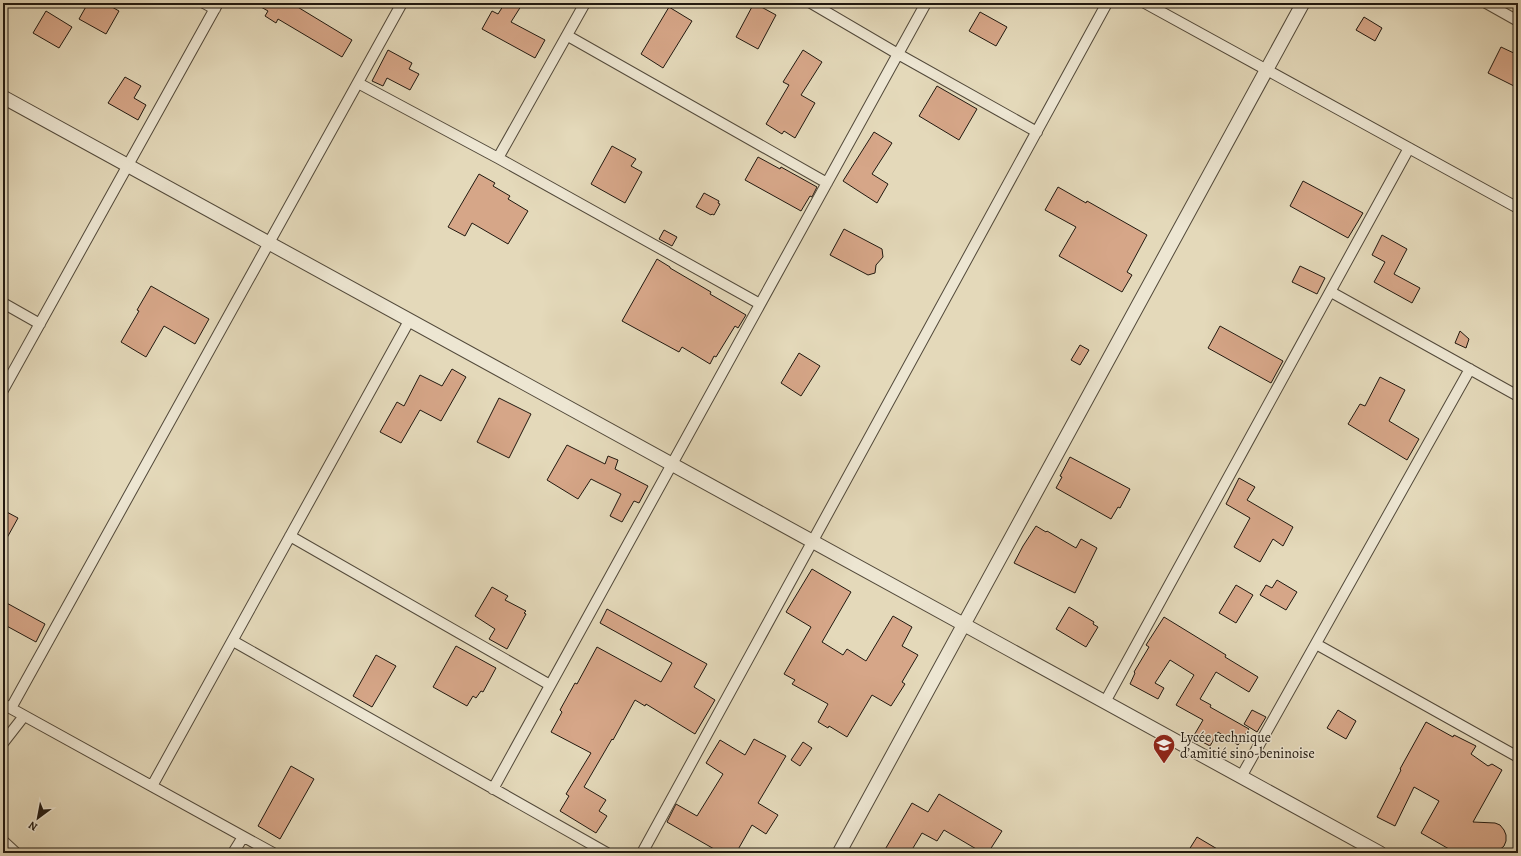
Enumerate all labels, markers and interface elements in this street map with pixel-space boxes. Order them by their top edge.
place label: Lycée technique d’amitié sino-beninoise [1180,728,1315,763]
school or university icon: Lycée technique d’amitié sino-beninoise [1151,732,1177,765]
north arrow [18,798,58,838]
text: N [26,818,40,835]

